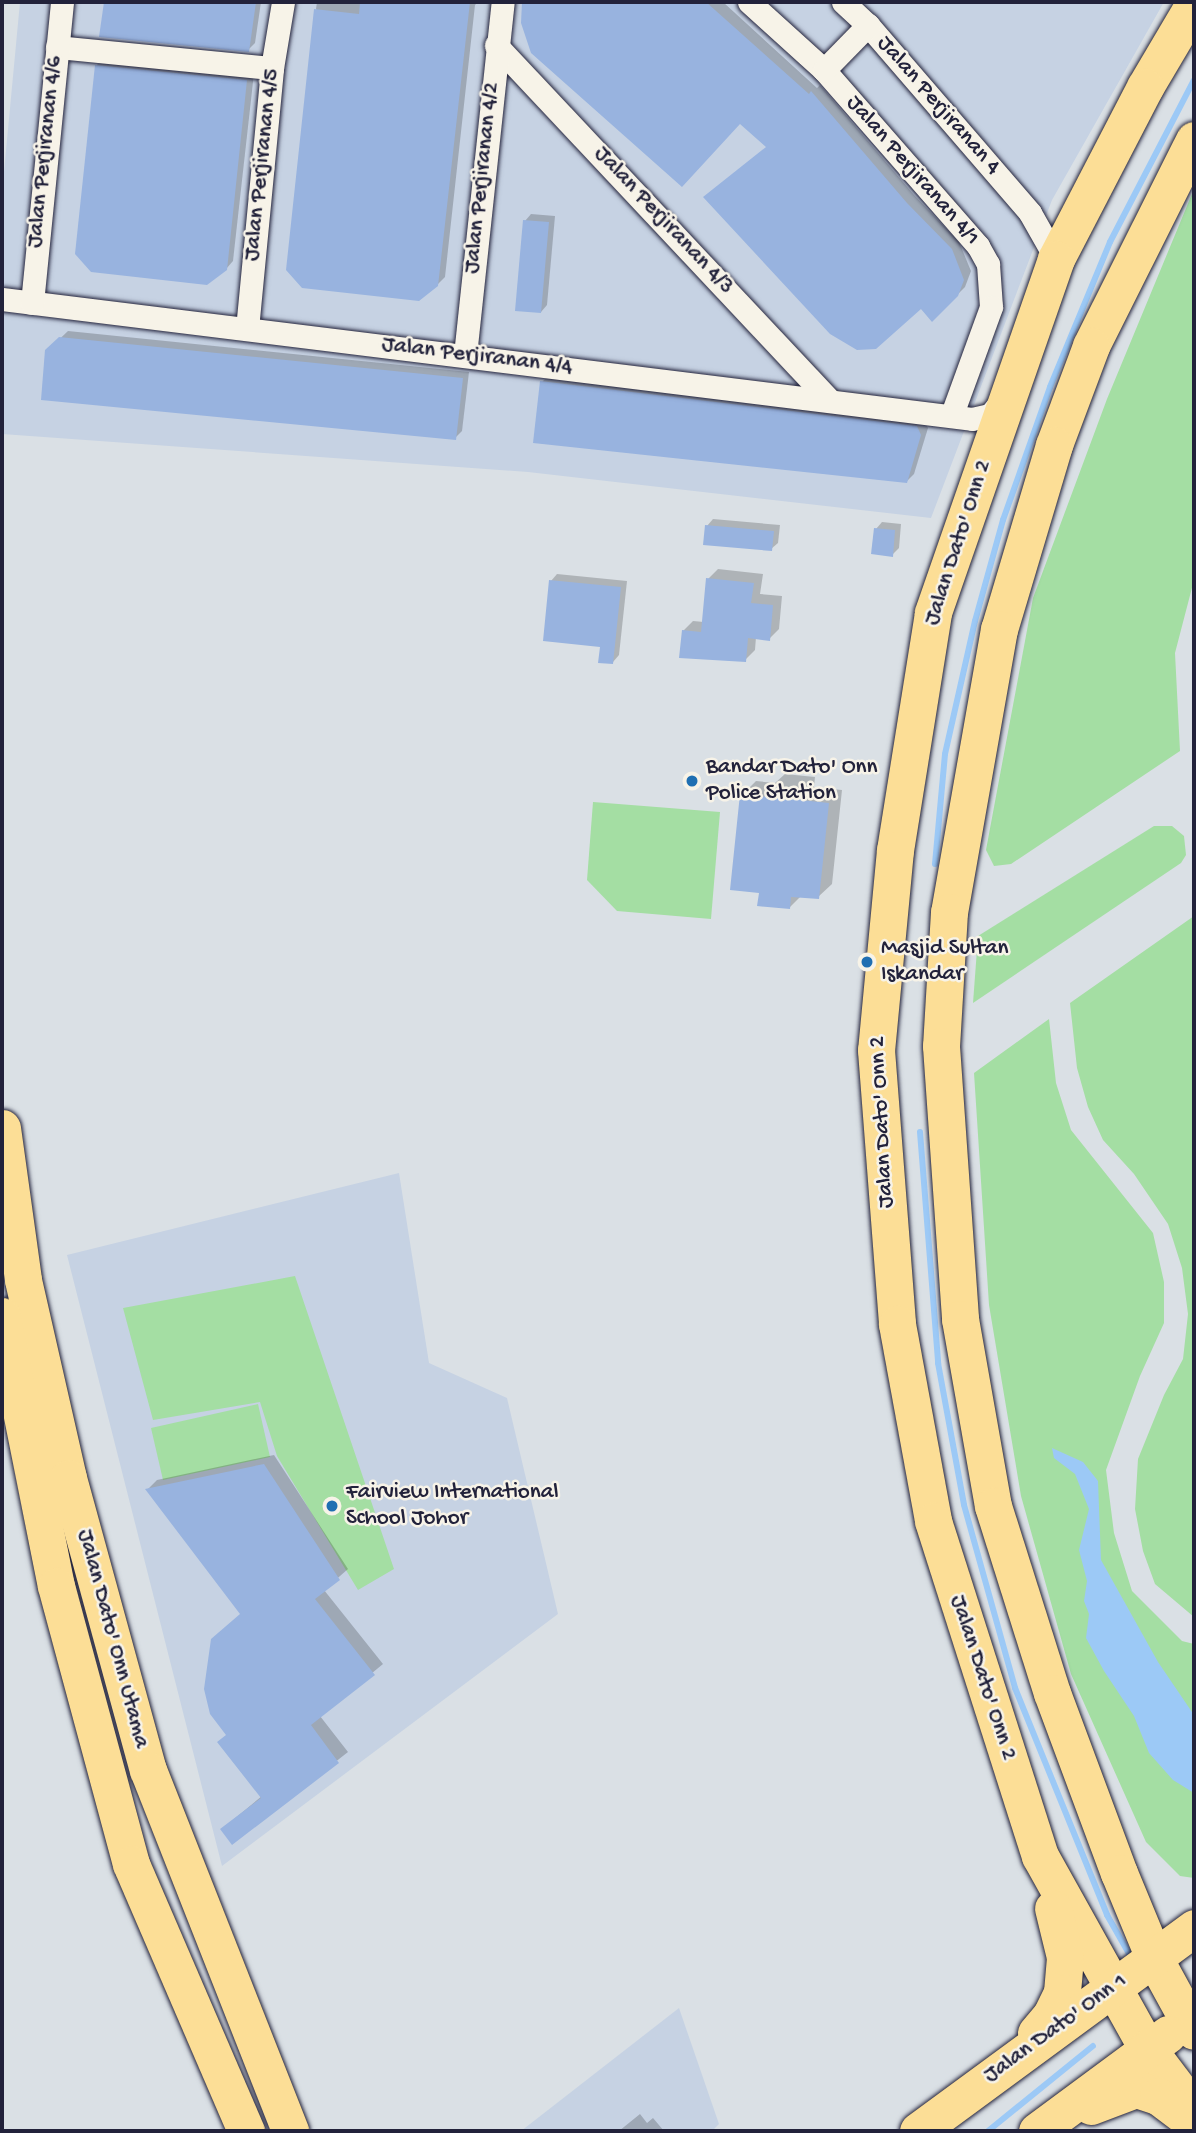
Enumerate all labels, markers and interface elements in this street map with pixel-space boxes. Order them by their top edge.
street label: Jalan Perjiranan 4 [870,31,1006,181]
street label: Jalan Perjiranan 4/6 [22,55,70,249]
street label: Jalan Perjiranan 4/5 [239,68,287,262]
street label: Jalan Perjiranan 4/2 [459,81,507,275]
street label: Jalan Perjiranan 4/1 [839,90,985,252]
street label: Jalan Perjiranan 4/3 [587,141,739,301]
street label: Jalan Perjiranan 4/4 [380,332,574,382]
street label: Jalan Dato' Onn 2 [919,457,999,629]
place label: Bandar Dato' Onn Police Station [706,754,877,808]
marker: Bandar Dato' Onn Police Station [684,773,700,789]
place label: Masjid Sultan Iskandar [881,935,1008,989]
marker: Masjid Sultan Iskandar [859,954,875,970]
street label: Jalan Dato' Onn 2 [865,1035,901,1209]
place label: Fairview International School Johor [346,1479,559,1533]
marker: Fairview International School Johor [324,1498,340,1514]
street label: Jalan Dato' Onn Utama [70,1527,154,1751]
street label: Jalan Dato' Onn 2 [942,1592,1022,1764]
street label: Jalan Dato' Onn 1 [979,1968,1133,2090]

